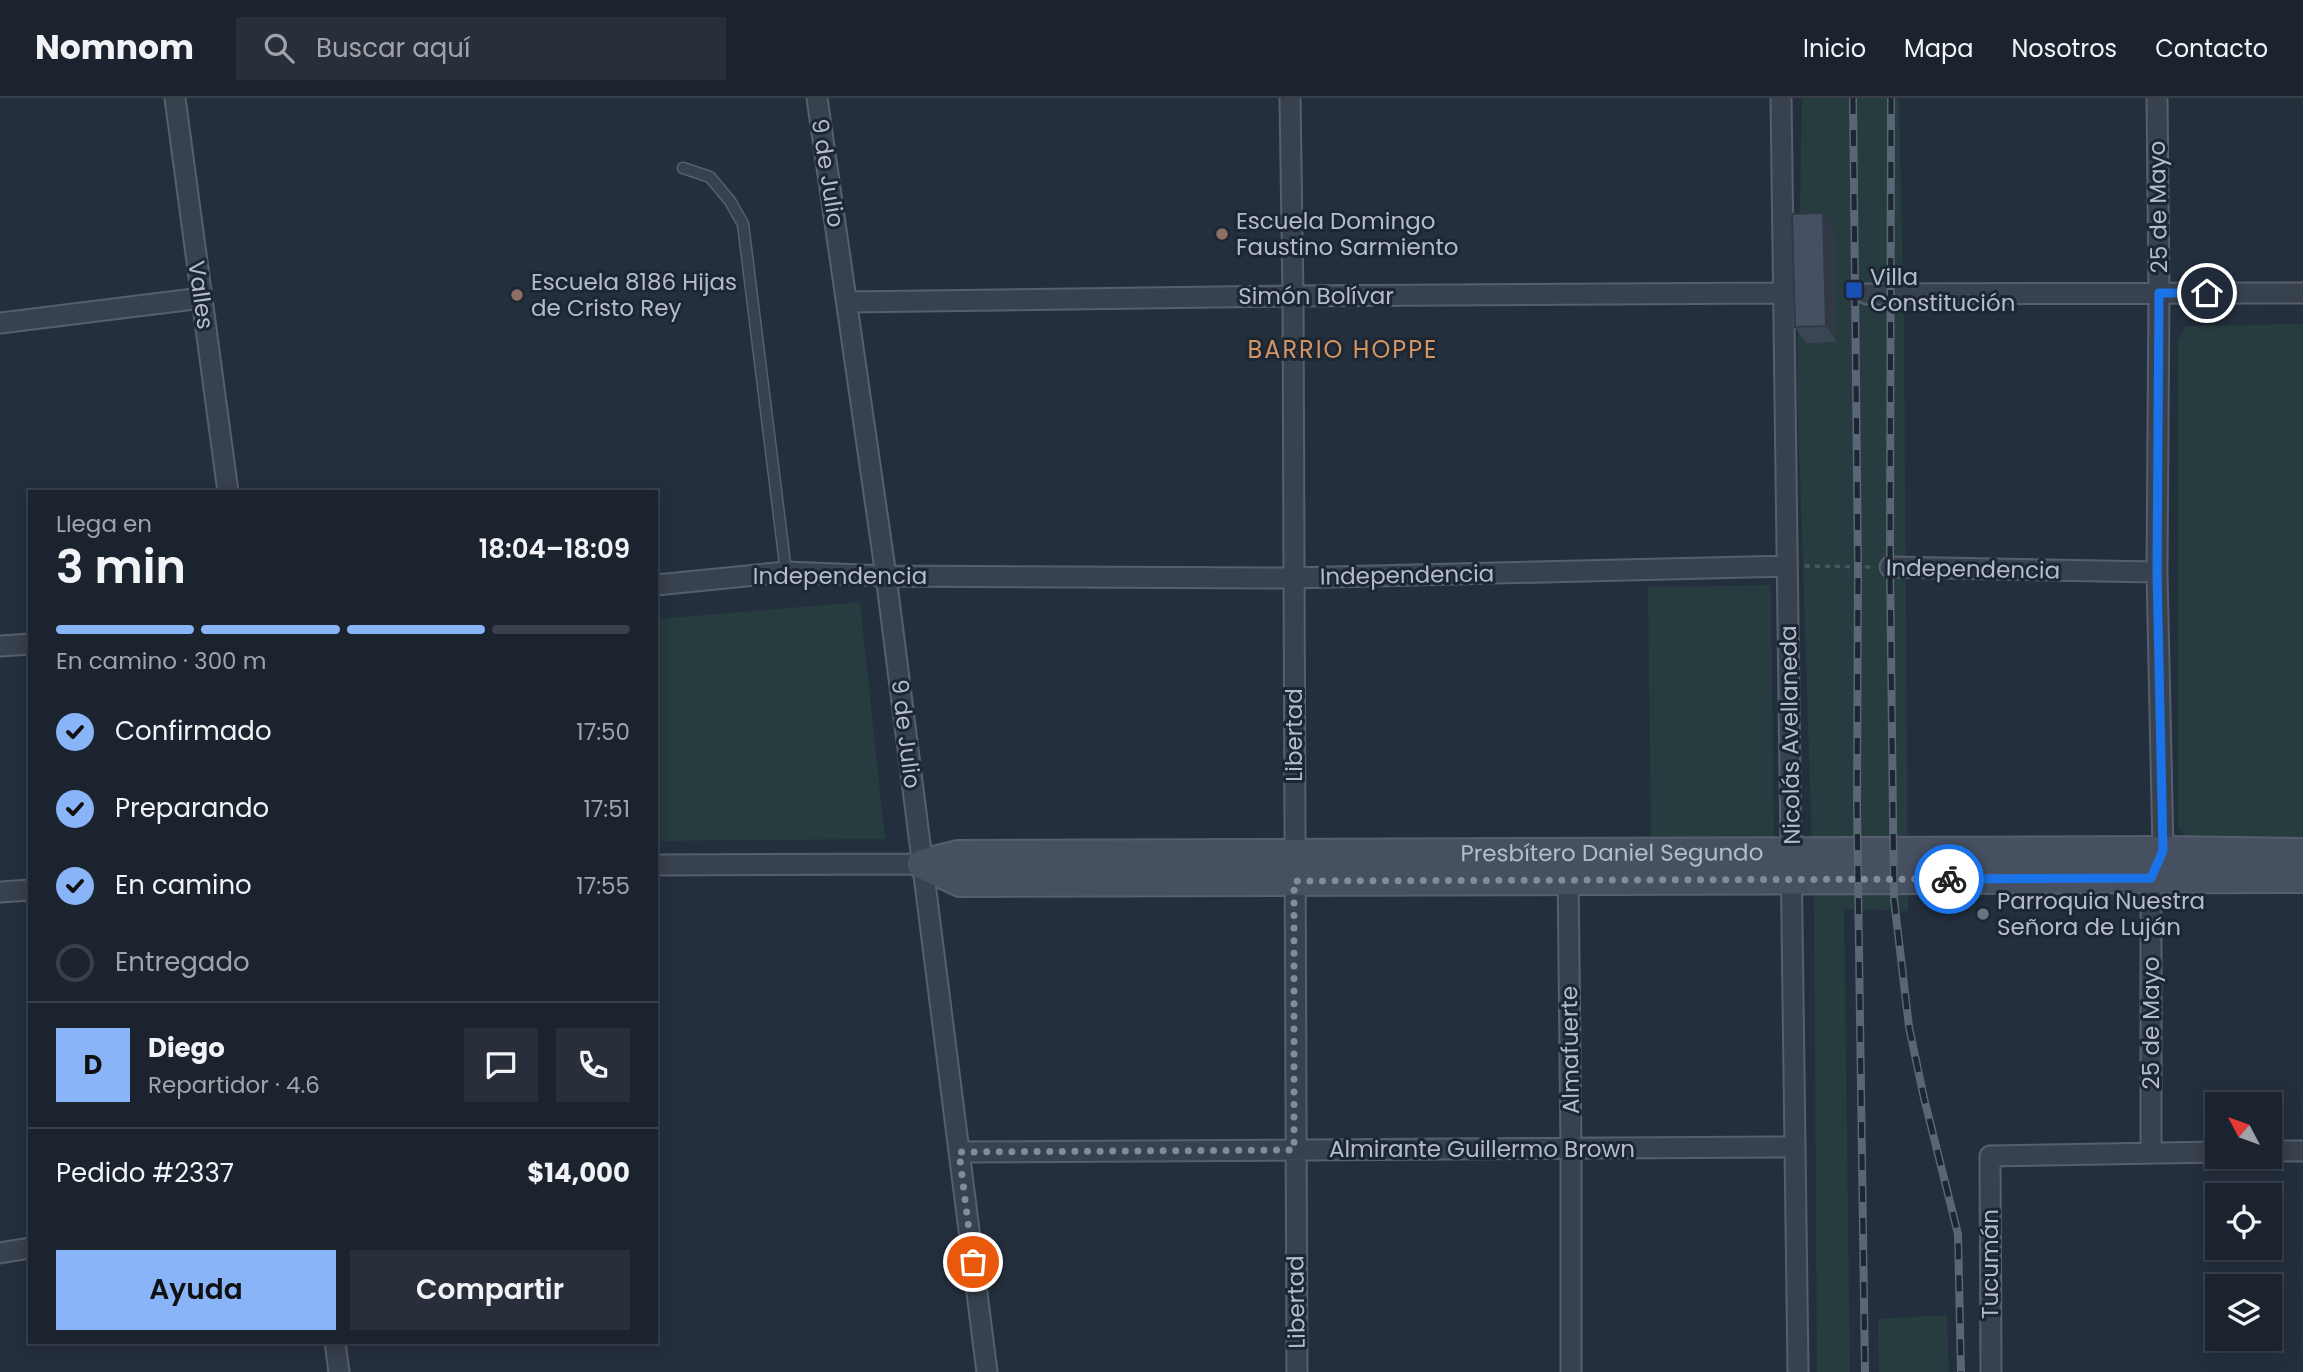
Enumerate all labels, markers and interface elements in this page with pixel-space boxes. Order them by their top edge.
search box [236,17,726,80]
text: Nomnom [35,24,194,71]
icon: search [260,29,298,67]
text: Buscar aquí [316,30,470,66]
text: Inicio [1803,32,1866,65]
text: Mapa [1904,32,1973,65]
text: Nosotros [2011,32,2117,65]
text: Contacto [2155,32,2268,65]
street label: 9 de Julio [804,116,852,230]
street label: 25 de Mayo [2141,140,2175,274]
place label: Escuela Domingo Faustino Sarmiento [1236,205,1459,263]
marker: Escuela Domingo Faustino Sarmiento [1214,226,1230,242]
street label: Valles [180,259,222,331]
place label: Villa Constitución [1870,261,2015,319]
pin [2177,263,2237,323]
place label: Escuela 8186 Hijas de Cristo Rey [531,266,737,324]
icon: home [2188,274,2226,312]
street label: Simón Bolívar [1238,280,1394,312]
marker: Villa Constitución [1844,280,1864,300]
marker: Escuela 8186 Hijas de Cristo Rey [509,287,525,303]
district label: BARRIO HOPPE [1248,333,1438,366]
text: Llega en [56,508,152,540]
text: 18:04–18:09 [479,531,630,567]
text: 3 min [56,535,186,599]
street label: Independencia [1886,551,2060,587]
street label: Independencia [1320,557,1494,593]
street label: Independencia [753,560,927,592]
street label: Nicolás Avellaneda [1772,625,1808,845]
text: En camino · 300 m [56,645,266,677]
street label: 9 de Julio [883,678,929,790]
street label: Libertad [1278,688,1310,782]
icon: check [56,713,94,751]
text: Confirmado [115,713,272,749]
text: 17:50 [576,716,630,748]
icon: check [56,790,94,828]
text: Preparando [115,790,269,826]
text: 17:51 [583,793,630,825]
street label: Presbítero Daniel Segundo [1460,836,1763,869]
courier [1914,844,1984,914]
icon: bike [1930,860,1968,898]
icon: check [56,867,94,905]
text: En camino [115,867,252,903]
text: 17:55 [576,870,630,902]
place label: Parroquia Nuestra Señora de Luján [1997,885,2205,943]
marker: Parroquia Nuestra Señora de Luján [1975,906,1991,922]
text: Entregado [115,944,250,980]
street label: 25 de Mayo [2135,957,2167,1089]
street label: Almafuerte [1553,986,1587,1114]
button: chat [464,1028,538,1102]
button: phone [556,1028,630,1102]
text: Diego [148,1030,225,1066]
text: D [84,1047,102,1083]
text: Repartidor · 4.6 [148,1069,320,1101]
north arrow [2205,1092,2282,1169]
map controls [2205,1092,2282,1351]
street label: Almirante Guillermo Brown [1329,1133,1635,1165]
text: Pedido #2337 [56,1155,234,1191]
text: $14,000 [527,1155,630,1191]
button: locate [2205,1183,2282,1260]
street label: Tucumán [1974,1209,2006,1319]
pin [943,1232,1003,1292]
icon: bag [954,1243,992,1281]
button: Ayuda [56,1250,336,1330]
button: Compartir [350,1250,630,1330]
street label: Libertad [1279,1255,1313,1349]
button: layers [2205,1274,2282,1351]

